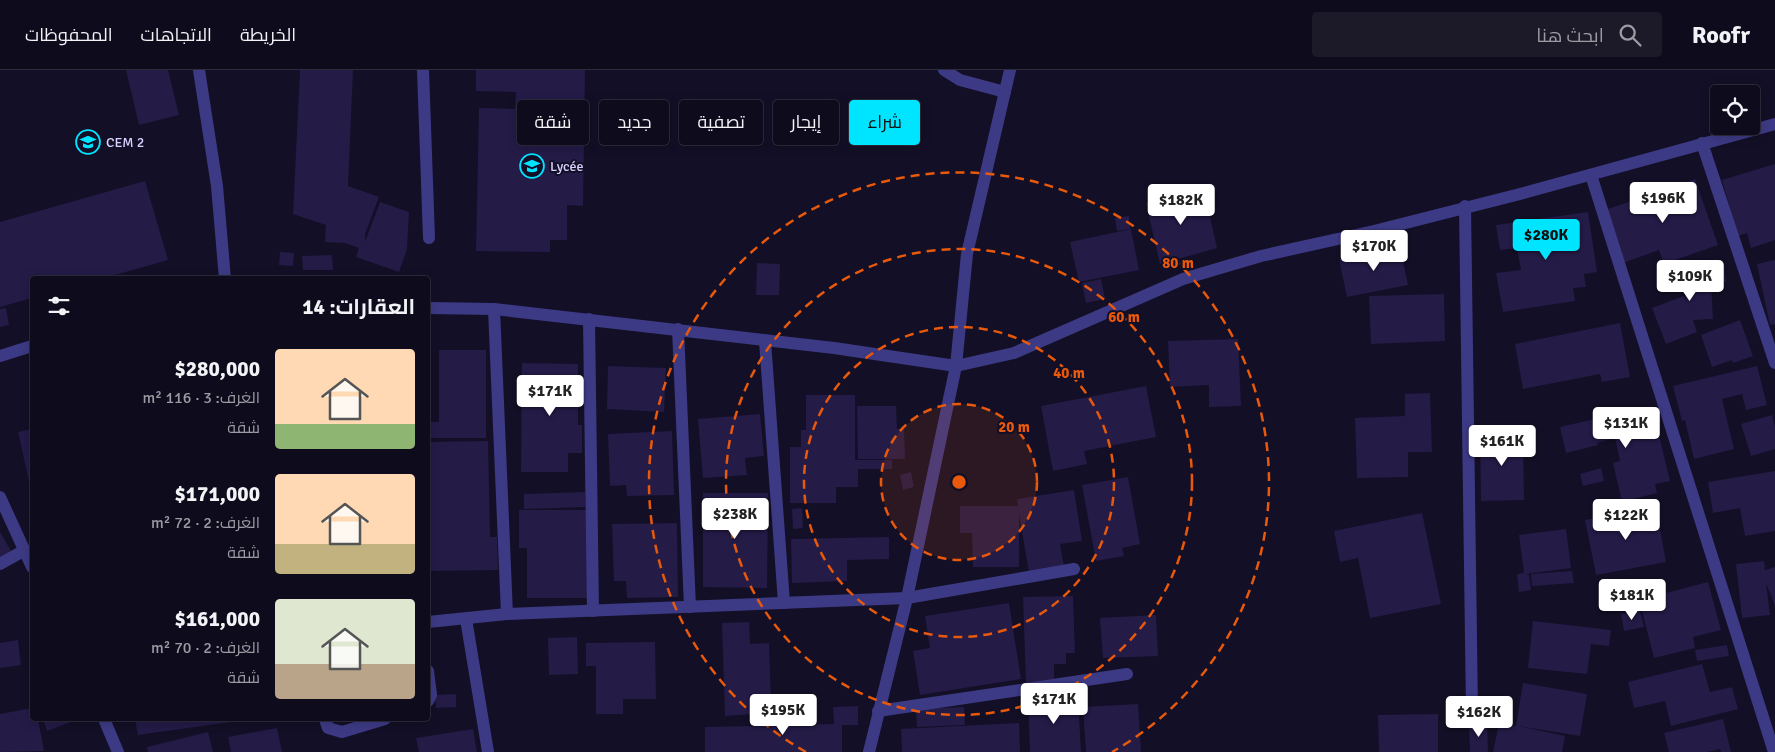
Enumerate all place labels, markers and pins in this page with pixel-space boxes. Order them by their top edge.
school or university icon: CEM 2 [75,129,101,155]
place label: CEM 2 [106,134,144,151]
school or university icon: Lycée [519,153,545,179]
place label: Lycée [550,158,584,175]
pin: $196K [1628,182,1698,224]
pin: $182K [1146,184,1216,226]
pin: $280K [1511,218,1581,261]
pin: $170K [1339,230,1409,272]
pin: $109K [1655,260,1725,302]
pin: $171K [515,374,585,417]
pin: $131K [1591,406,1661,449]
pin: $161K [1467,424,1537,467]
centre of rings [950,473,968,491]
pin: $238K [700,498,770,540]
pin: $122K [1591,498,1661,541]
pin: $181K [1597,578,1667,621]
pin: $171K [1019,682,1089,725]
pin: $195K [748,694,818,736]
pin: $162K [1444,696,1514,738]

